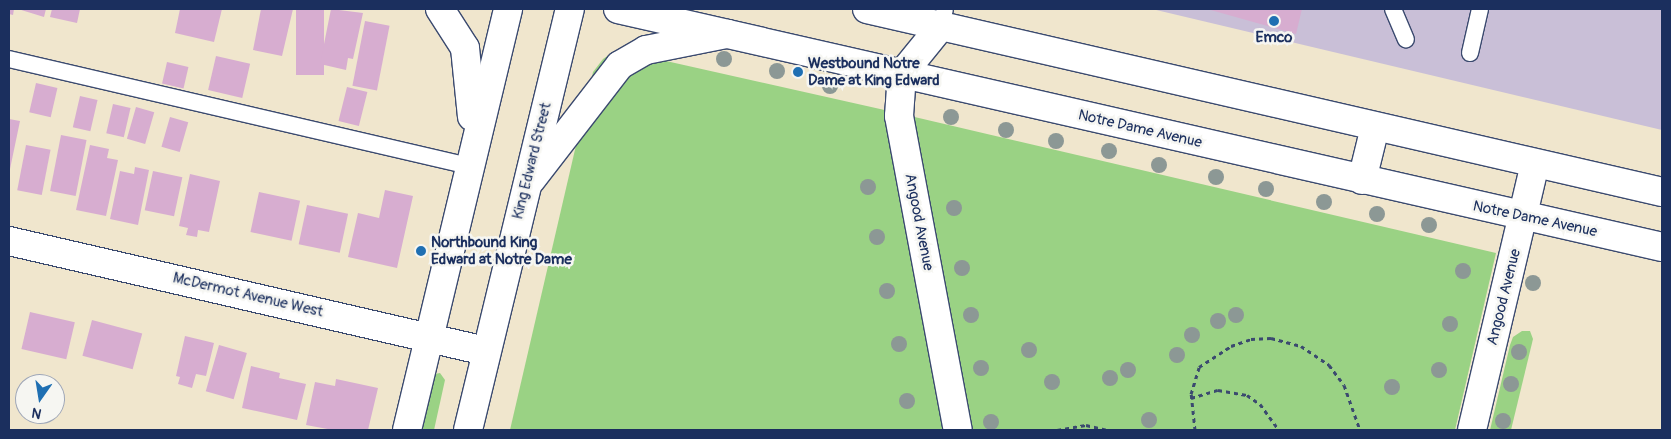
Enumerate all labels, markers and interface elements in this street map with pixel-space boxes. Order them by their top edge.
marker: Emco [1268,15,1280,27]
place label: Emco [1256,29,1292,47]
place label: Westbound Notre Dame at King Edward [808,54,940,89]
marker: Westbound Notre Dame at King Edward [792,66,804,78]
street label: King Edward Street [509,101,555,221]
street label: Notre Dame Avenue [1076,106,1204,152]
street label: Angood Avenue [901,172,937,272]
street label: Notre Dame Avenue [1471,197,1599,241]
place label: Northbound King Edward at Notre Dame [431,233,572,268]
marker: Northbound King Edward at Notre Dame [415,245,427,257]
street label: Angood Avenue [1483,247,1525,347]
street label: McDermot Avenue West [171,269,325,321]
north arrow [15,374,65,424]
text: N [30,404,43,422]

